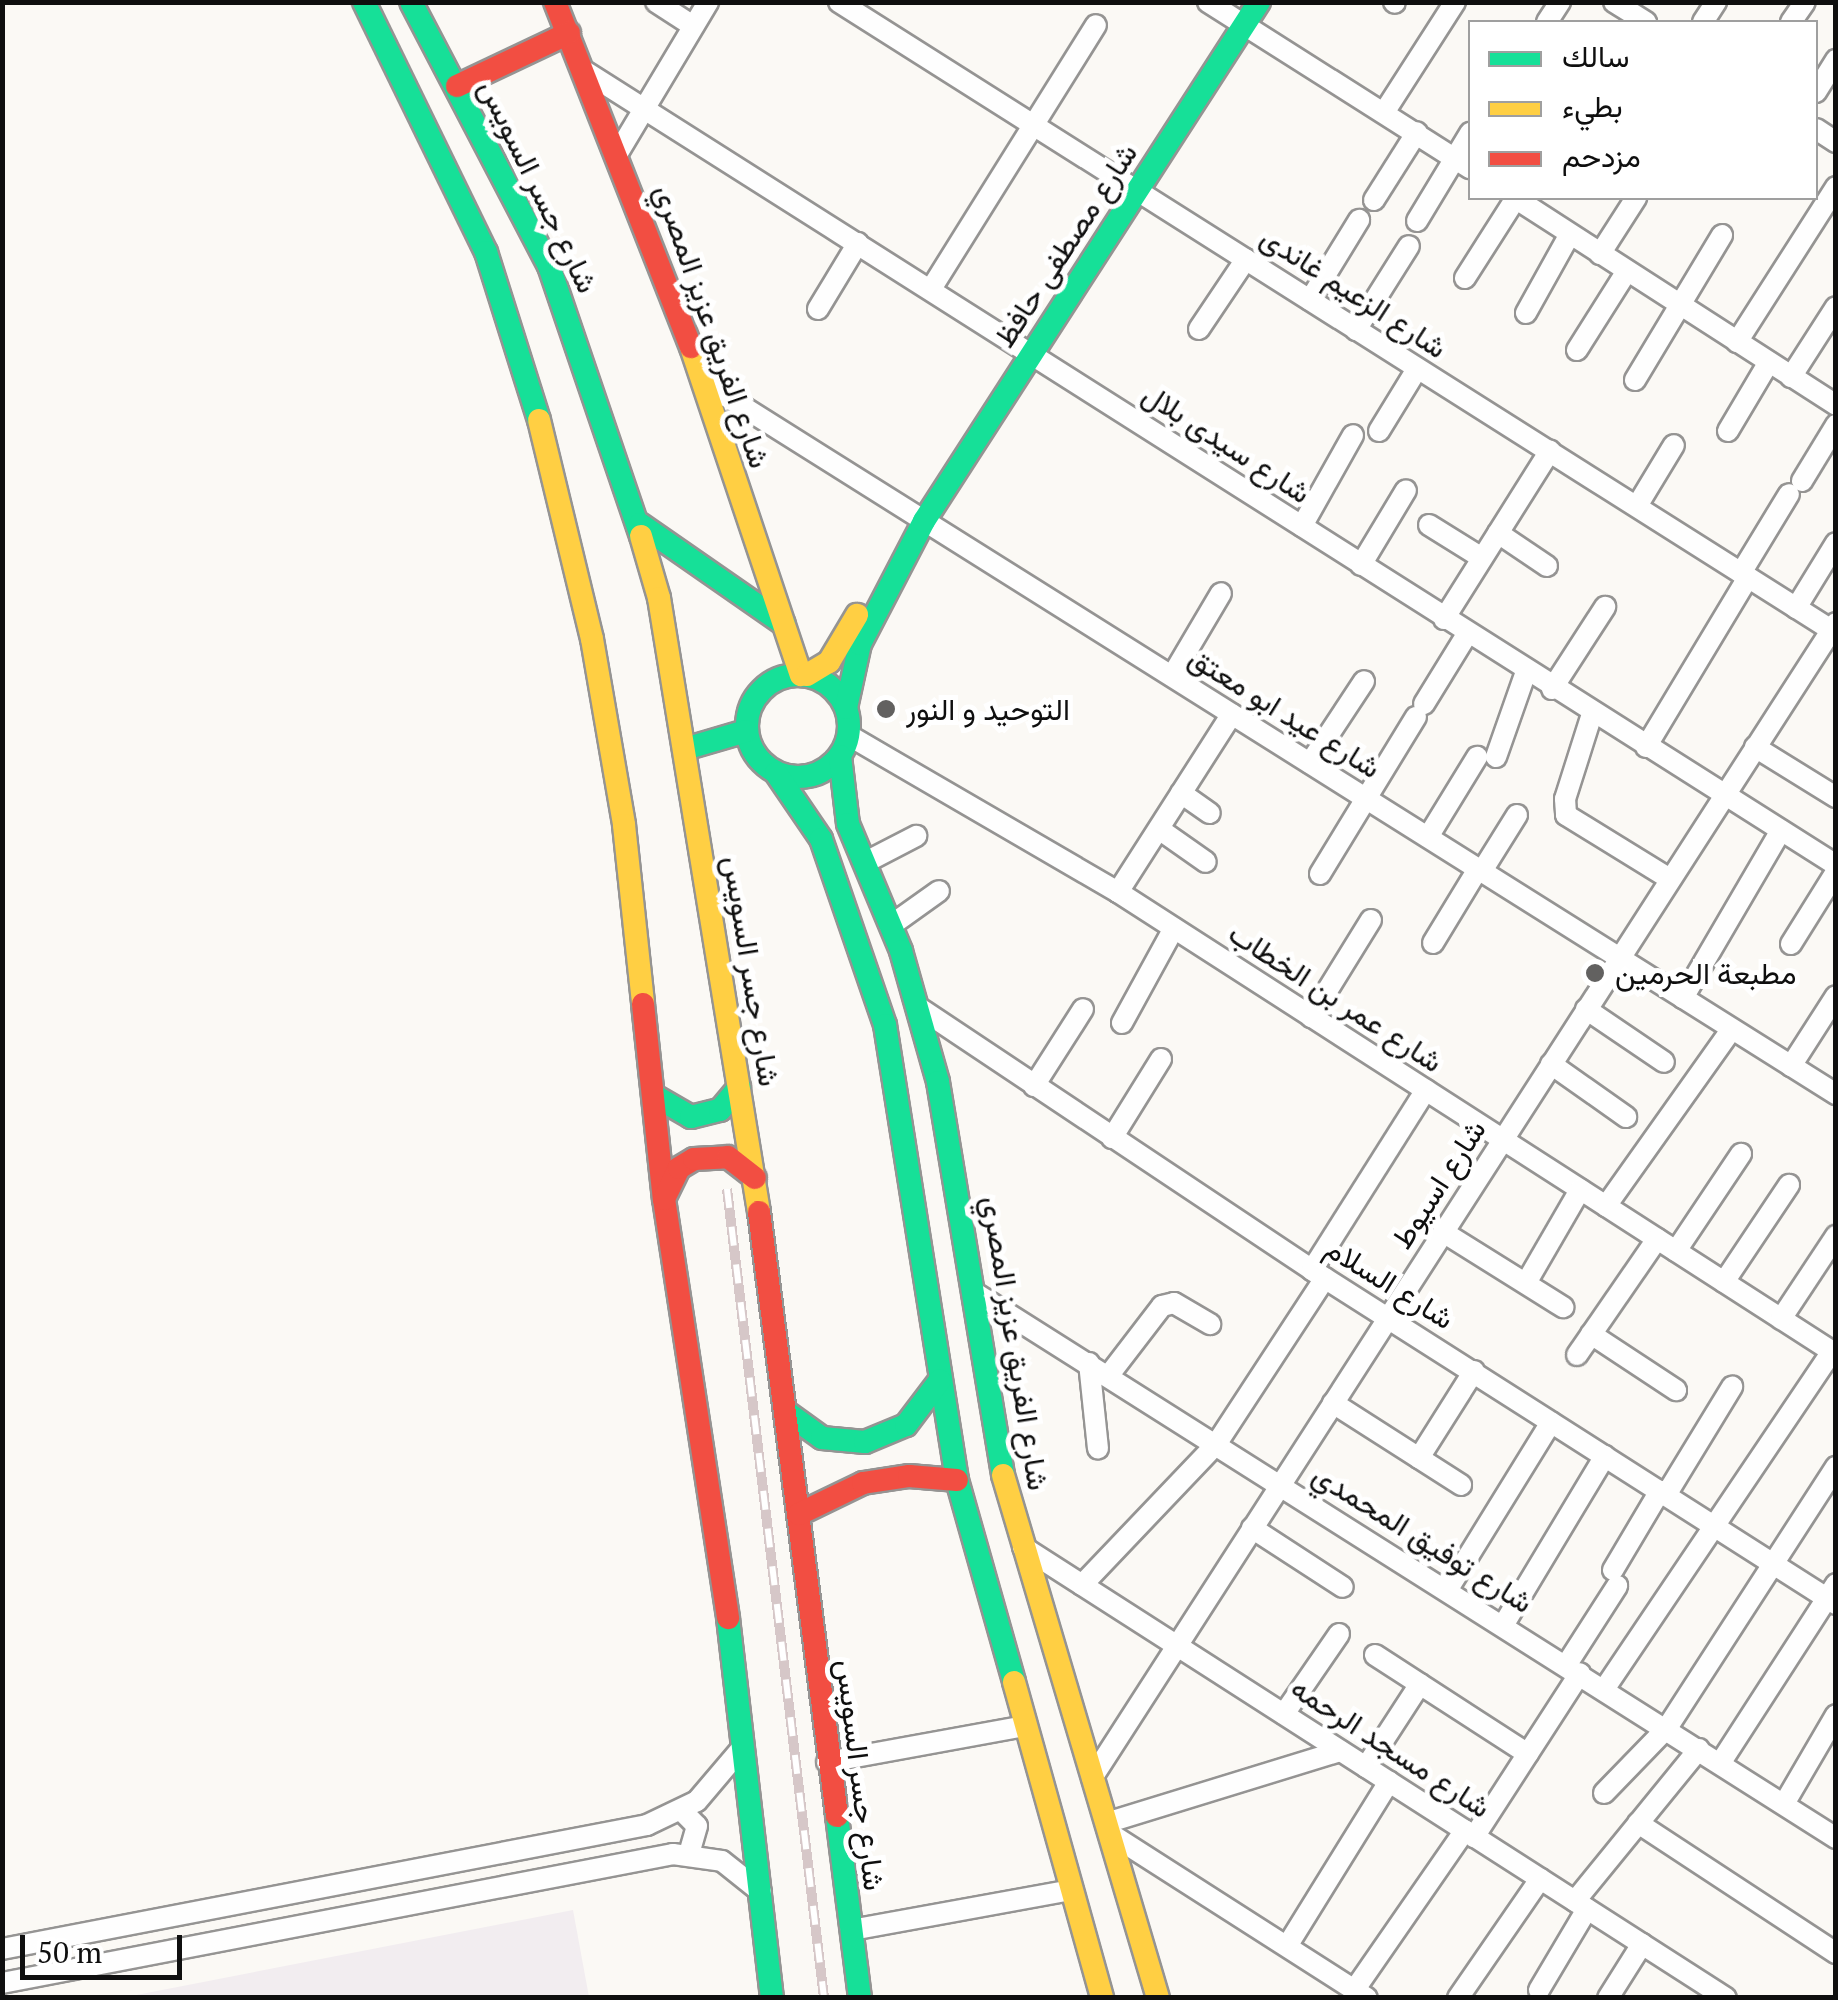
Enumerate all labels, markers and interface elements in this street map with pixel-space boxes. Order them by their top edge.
legend [1468,20,1818,200]
text: سالك [1562,36,1629,76]
street label: شارع جسر السويس [472,74,606,298]
text: بطيء [1562,86,1623,126]
street label: شارع مصطفى حافظ [986,136,1144,354]
text: مزدحم [1562,136,1641,176]
street label: شارع الفريق عزيز المصري [648,180,778,472]
street label: شارع الزعيم غاندى [1254,218,1454,366]
street label: شارع سيدى بلال [1136,375,1318,511]
street label: شارع عيد ابو معتق [1183,639,1387,785]
place label: التوحيد و النور [906,691,1070,727]
marker: التوحيد و النور [875,698,897,720]
street label: شارع جسر السويس [716,853,788,1089]
street label: شارع عمر بن الخطاب [1222,915,1450,1079]
place label: مطبعة الحرمين [1615,955,1796,991]
marker: مطبعة الحرمين [1584,962,1606,984]
street label: شارع اسيوط [1383,1113,1493,1255]
street label: شارع الفريق عزيز المصري [975,1193,1057,1493]
street label: شارع السلام [1319,1229,1461,1337]
street label: شارع توفيق المحمدي [1306,1456,1540,1620]
street label: شارع جسر السويس [829,1657,893,1893]
street label: شارع مسجد الرحمه [1285,1669,1497,1825]
scale bar [25,1915,188,1977]
text: 50 m [37,1932,102,1972]

